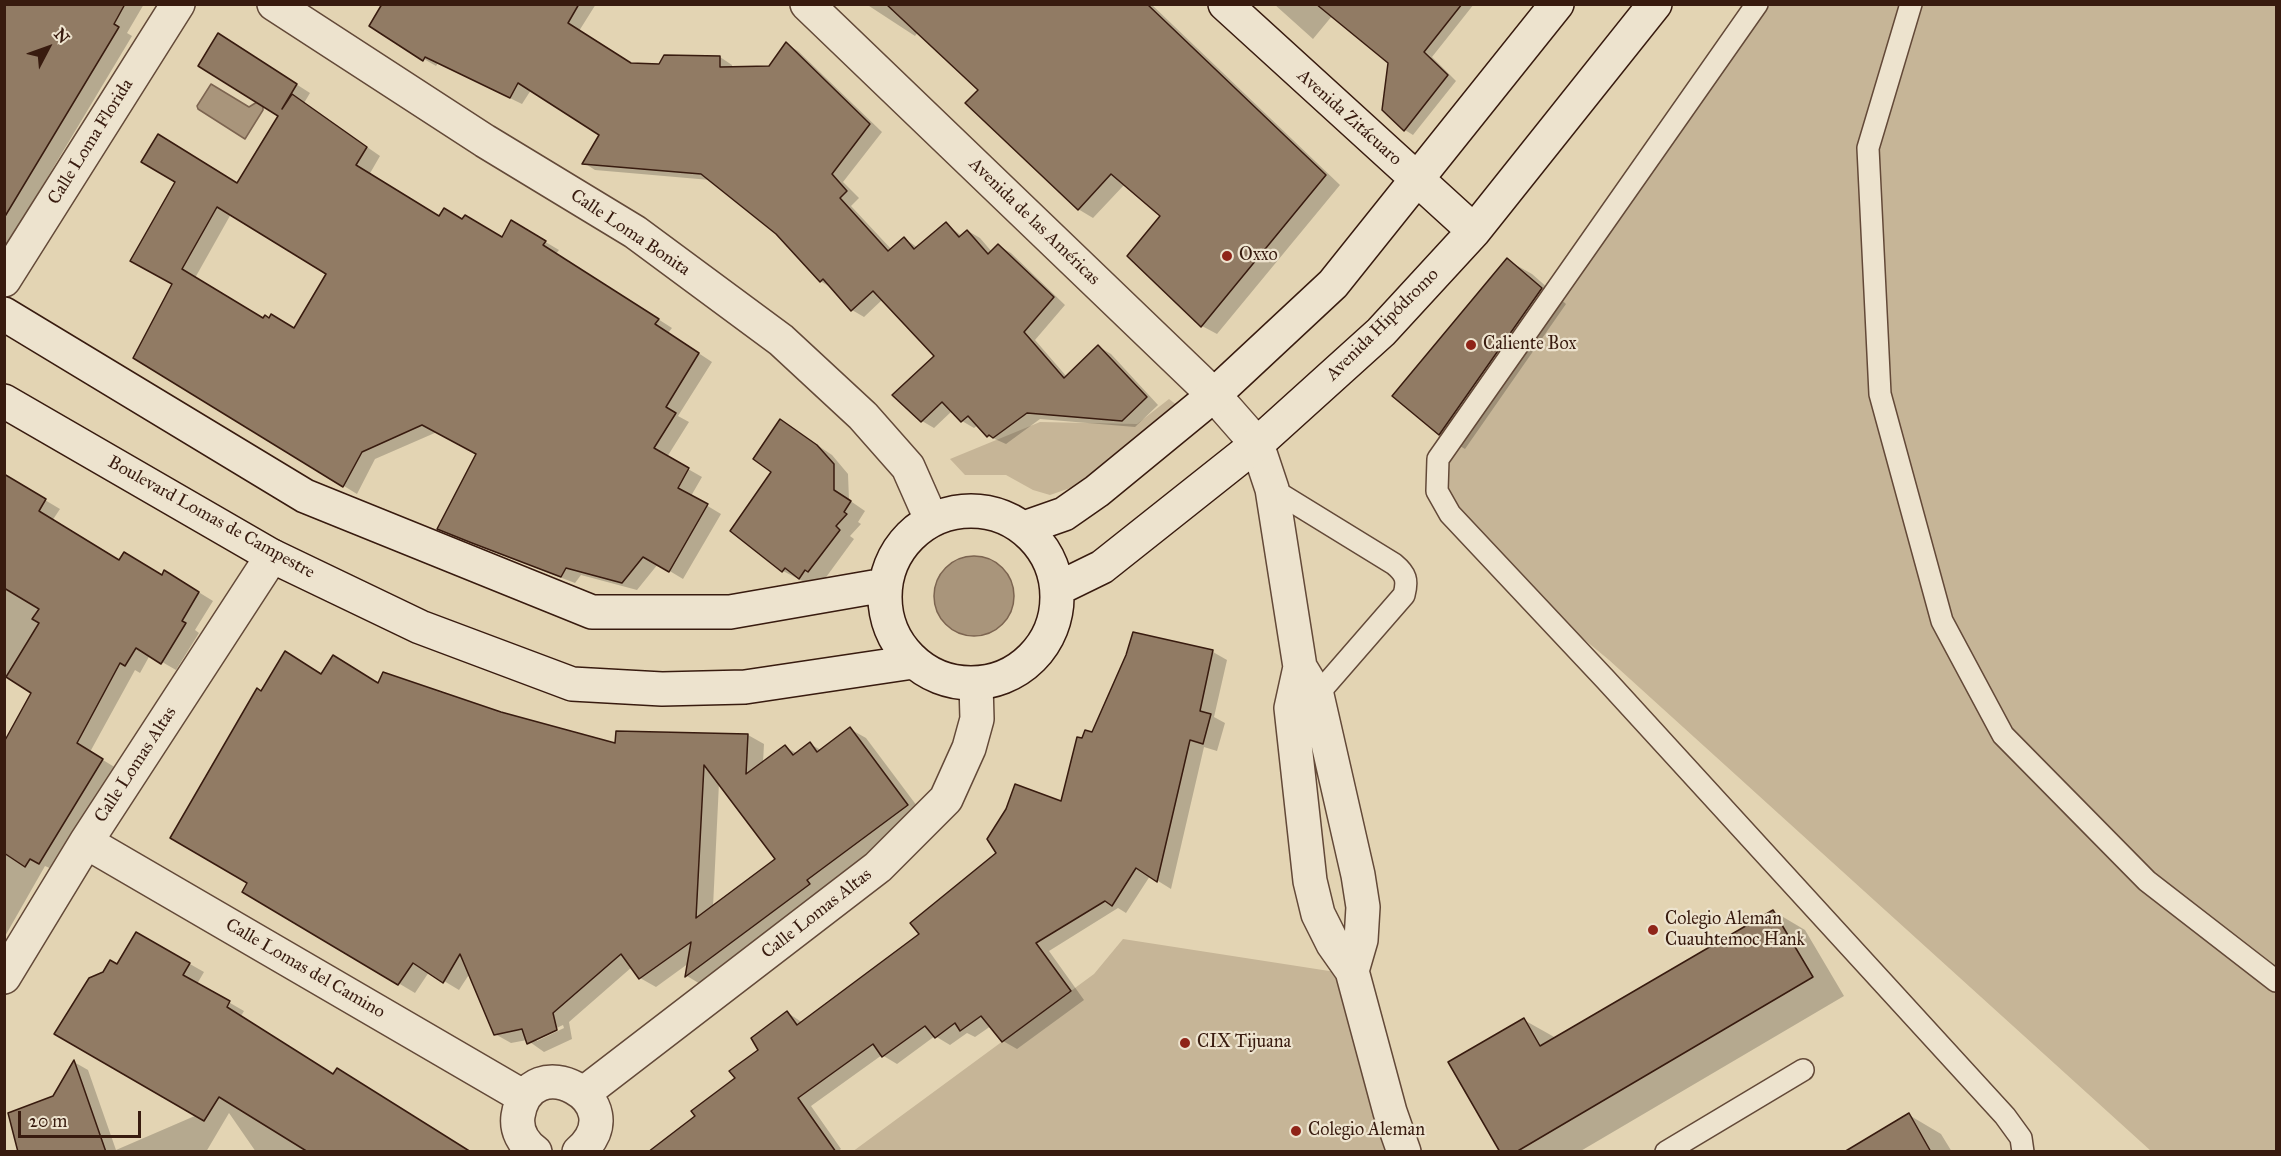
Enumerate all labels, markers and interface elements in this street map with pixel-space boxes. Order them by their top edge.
north arrow [18,18,78,78]
text: N [50,25,74,47]
street label: Avenida Zitácuaro [1292,65,1406,171]
street label: Calle Loma Florida [44,75,138,209]
street label: Avenida de las Américas [964,154,1104,290]
street label: Calle Loma Bonita [566,185,694,281]
place label: Oxxo [1239,245,1278,267]
marker: Oxxo [1220,249,1234,263]
street label: Avenida Hipódromo [1322,264,1444,386]
place label: Caliente Box [1483,334,1576,356]
marker: Caliente Box [1464,338,1478,352]
street label: Boulevard Lomas de Campestre [104,452,318,584]
street label: Calle Lomas Altas [90,703,182,827]
street label: Calle Lomas Altas [758,864,876,964]
place label: Colegio Aleman Cuauhtemoc Hank [1665,909,1805,952]
street label: Calle Lomas del Camino [221,914,389,1024]
marker: Colegio Aleman Cuauhtemoc Hank [1646,923,1660,937]
place label: CIX Tijuana [1197,1032,1291,1054]
marker: CIX Tijuana [1178,1036,1192,1050]
scale bar [21,1099,144,1137]
text: 20 m [29,1110,67,1132]
place label: Colegio Aleman [1308,1120,1425,1142]
marker: Colegio Aleman [1289,1124,1303,1138]

